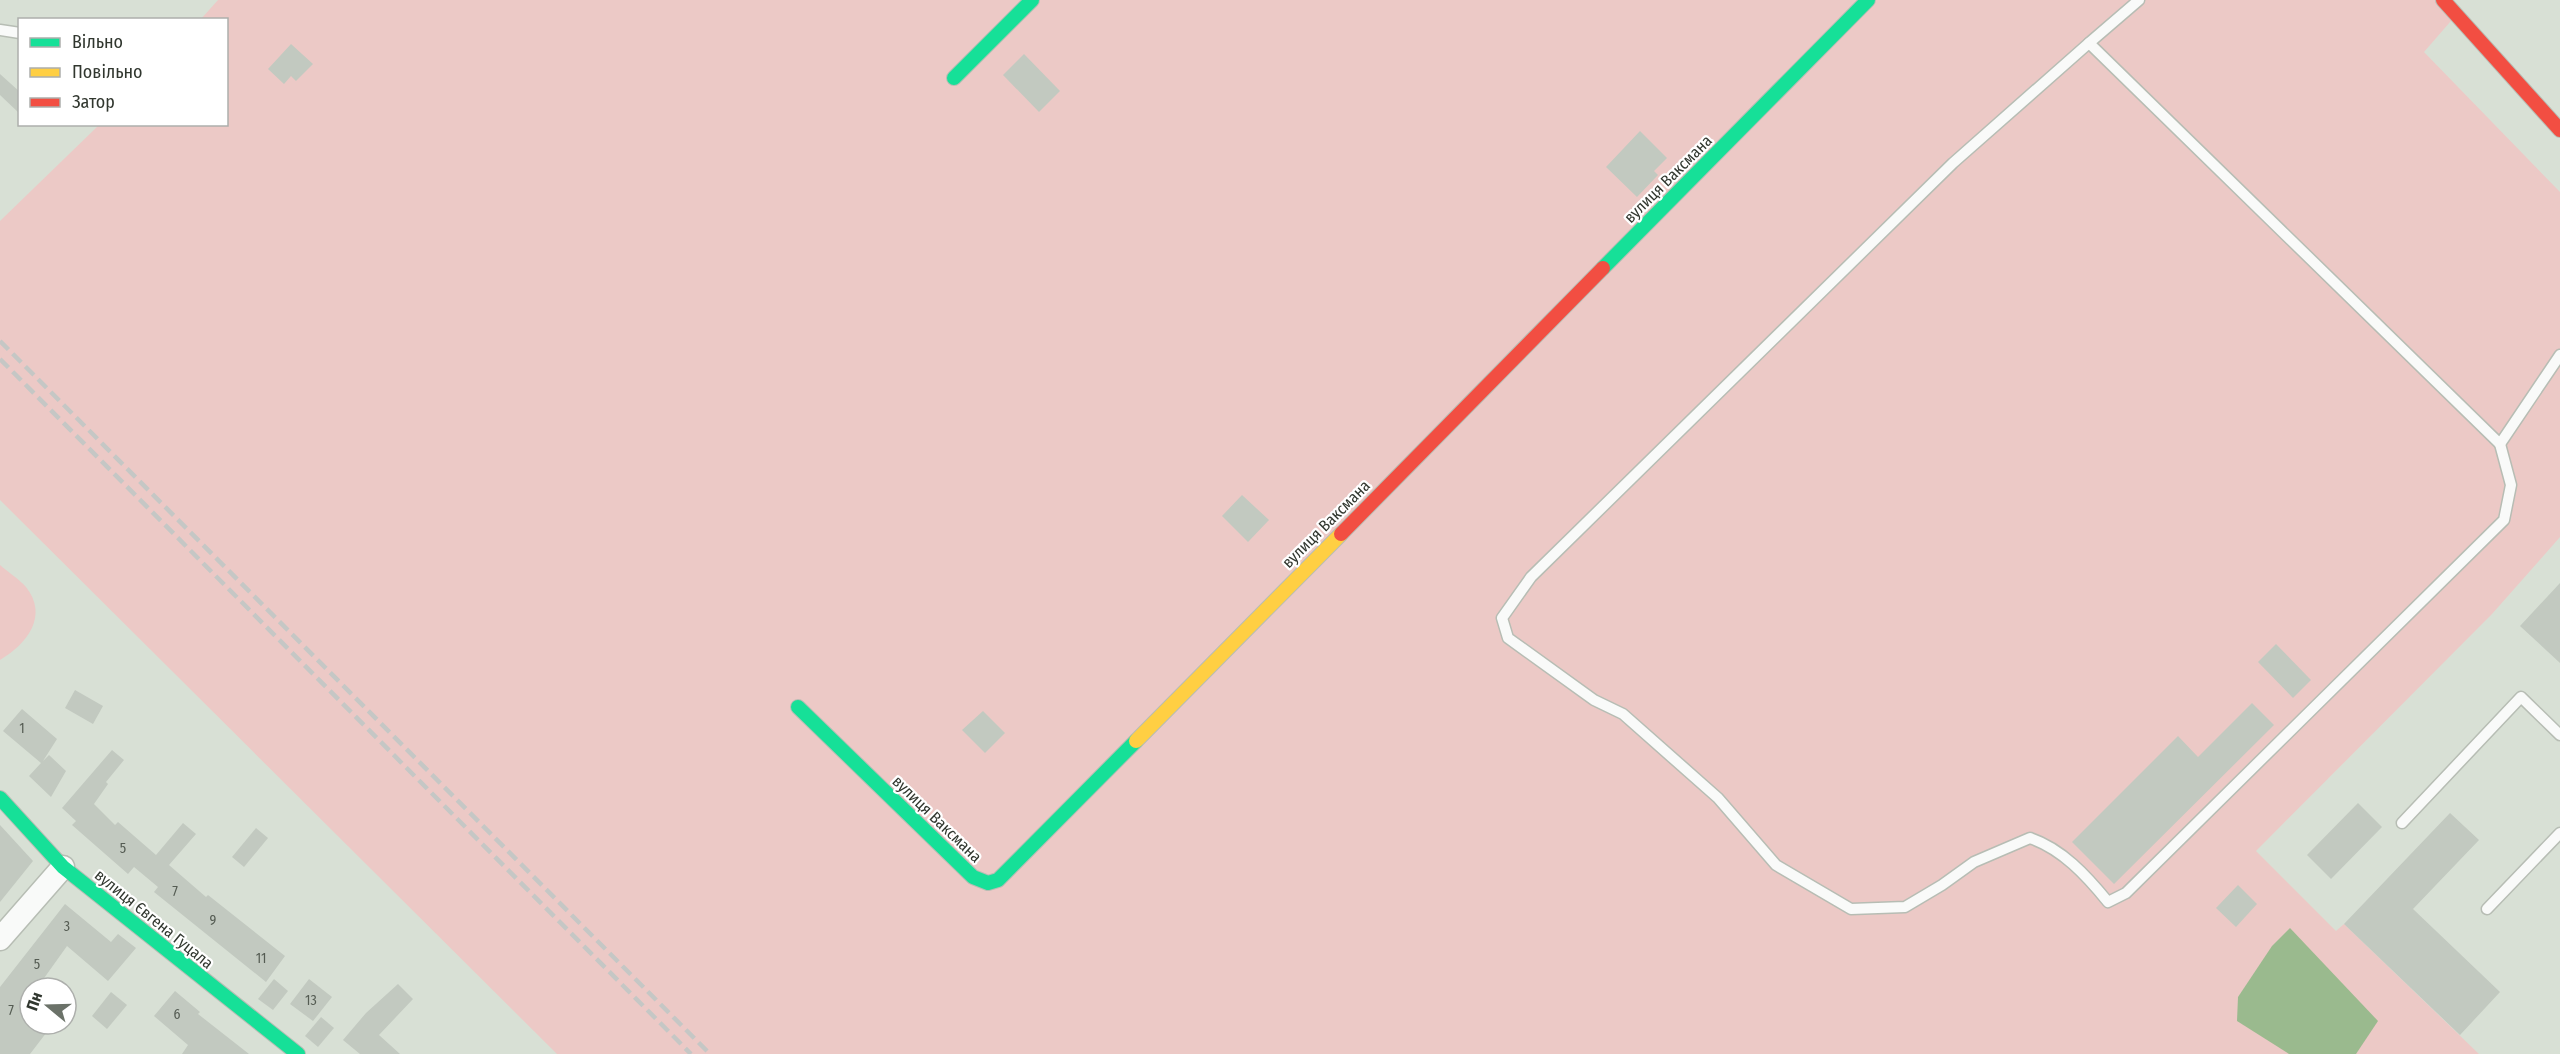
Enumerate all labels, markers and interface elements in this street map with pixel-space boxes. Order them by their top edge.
legend [18,18,228,126]
text: Вільно [72,31,123,53]
text: Повільно [72,61,143,83]
text: Затор [72,91,115,113]
street label: вулиця Ваксмана [1620,131,1716,227]
street label: вулиця Ваксмана [1278,476,1374,572]
house number: 1 [19,720,25,737]
street label: вулиця Ваксмана [888,772,986,866]
house number: 5 [120,840,126,857]
street label: вулиця Євгена Гуцала [91,865,217,973]
house number: 7 [172,883,178,900]
house number: 9 [210,912,217,929]
house number: 3 [64,918,70,935]
house number: 11 [256,950,266,967]
house number: 5 [34,956,40,973]
north arrow [18,976,78,1036]
text: Пн [22,990,46,1013]
house number: 13 [305,992,317,1009]
house number: 7 [8,1002,14,1019]
house number: 6 [174,1006,181,1023]

